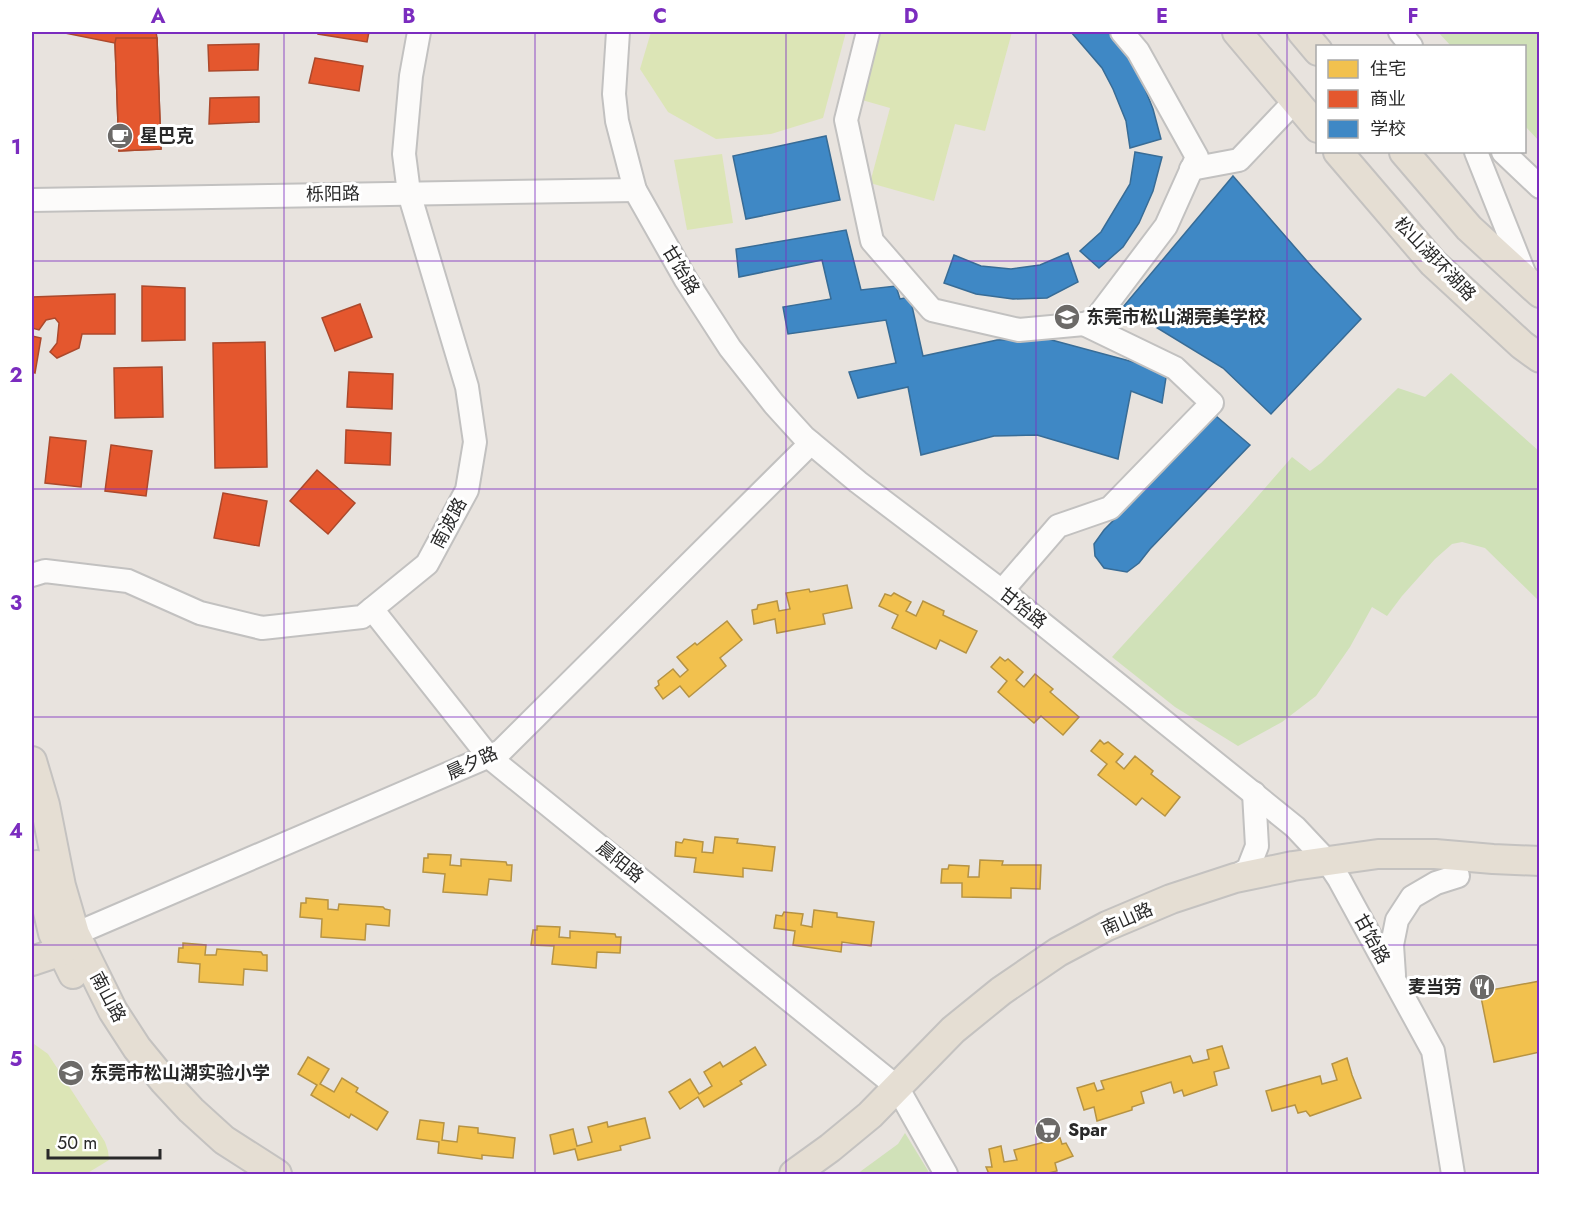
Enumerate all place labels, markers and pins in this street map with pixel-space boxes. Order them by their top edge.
cafe icon: 星巴克 [105,121,135,151]
place label: 星巴克 [140,123,194,149]
school or university icon: 东莞市松山湖莞美学校 [1052,302,1082,332]
place label: 东莞市松山湖莞美学校 [1086,304,1266,330]
restaurant icon: 麦当劳 [1467,972,1497,1002]
place label: 麦当劳 [1408,974,1462,1000]
school or university icon: 东莞市松山湖实验小学 [56,1058,86,1088]
place label: 东莞市松山湖实验小学 [90,1060,270,1086]
supermarket icon: Spar [1033,1115,1063,1145]
place label: Spar [1068,1117,1108,1143]

